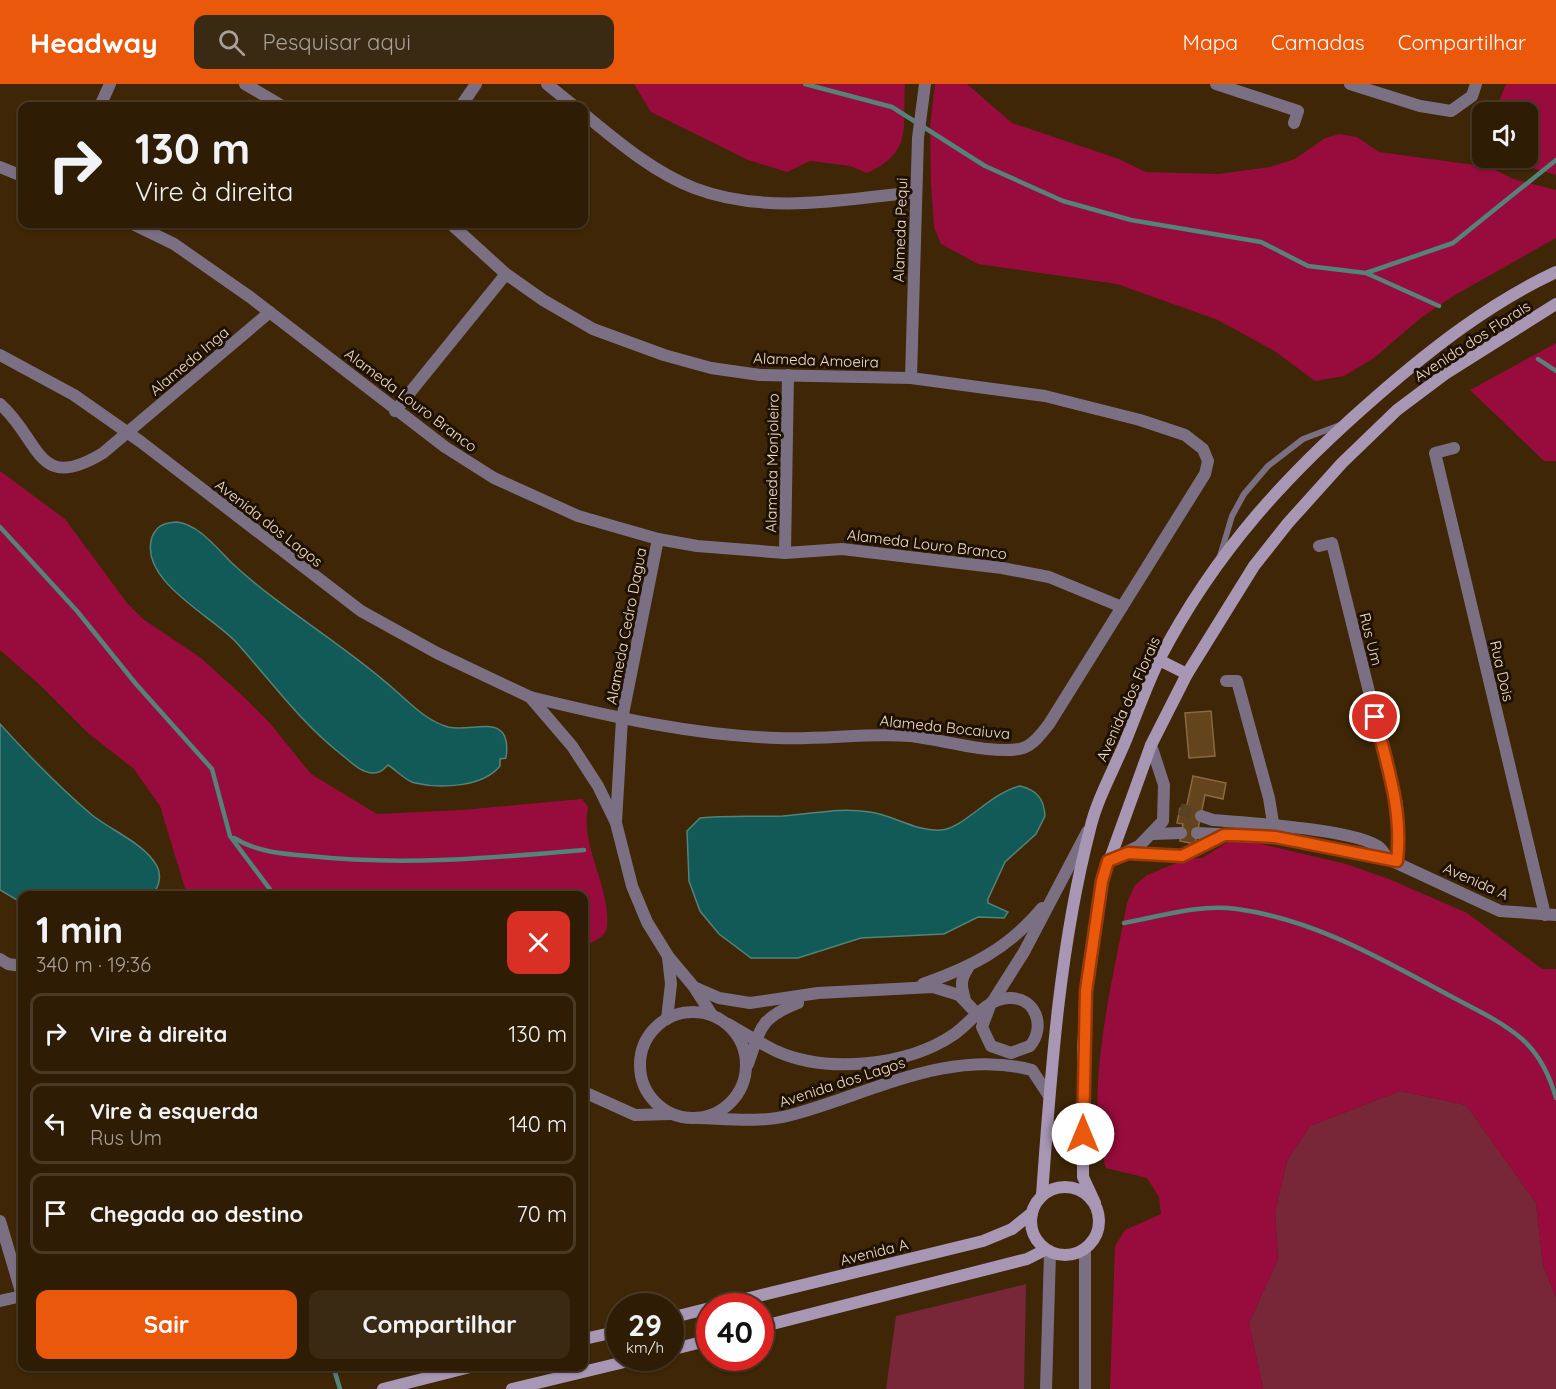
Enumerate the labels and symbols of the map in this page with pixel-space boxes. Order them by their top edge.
street label: Alameda Pequi [889,177,911,283]
street label: Avenida dos Florais [1410,296,1534,386]
street label: Alameda Inga [146,322,232,400]
street label: Alameda Louro Branco [341,344,481,456]
street label: Alameda Amoeira [753,348,879,372]
street label: Alameda Monjoleiro [761,393,783,533]
street label: Avenida dos Lagos [211,475,327,571]
street label: Alameda Louro Branco [846,525,1008,563]
street label: Alameda Cedro Dagua [601,546,651,706]
street label: Rus Um [1355,611,1387,667]
street label: Avenida dos Florais [1092,634,1164,764]
street label: Rua Dois [1486,639,1518,703]
pin [1349,691,1400,742]
street label: Alameda Bocaiuva [879,711,1011,743]
street label: Avenida A [1440,858,1512,904]
street label: Avenida dos Lagos [777,1053,907,1111]
position arrow [1051,1102,1115,1166]
street label: Avenida A [838,1234,910,1270]
speed limit sign: 40 [696,1293,774,1371]

